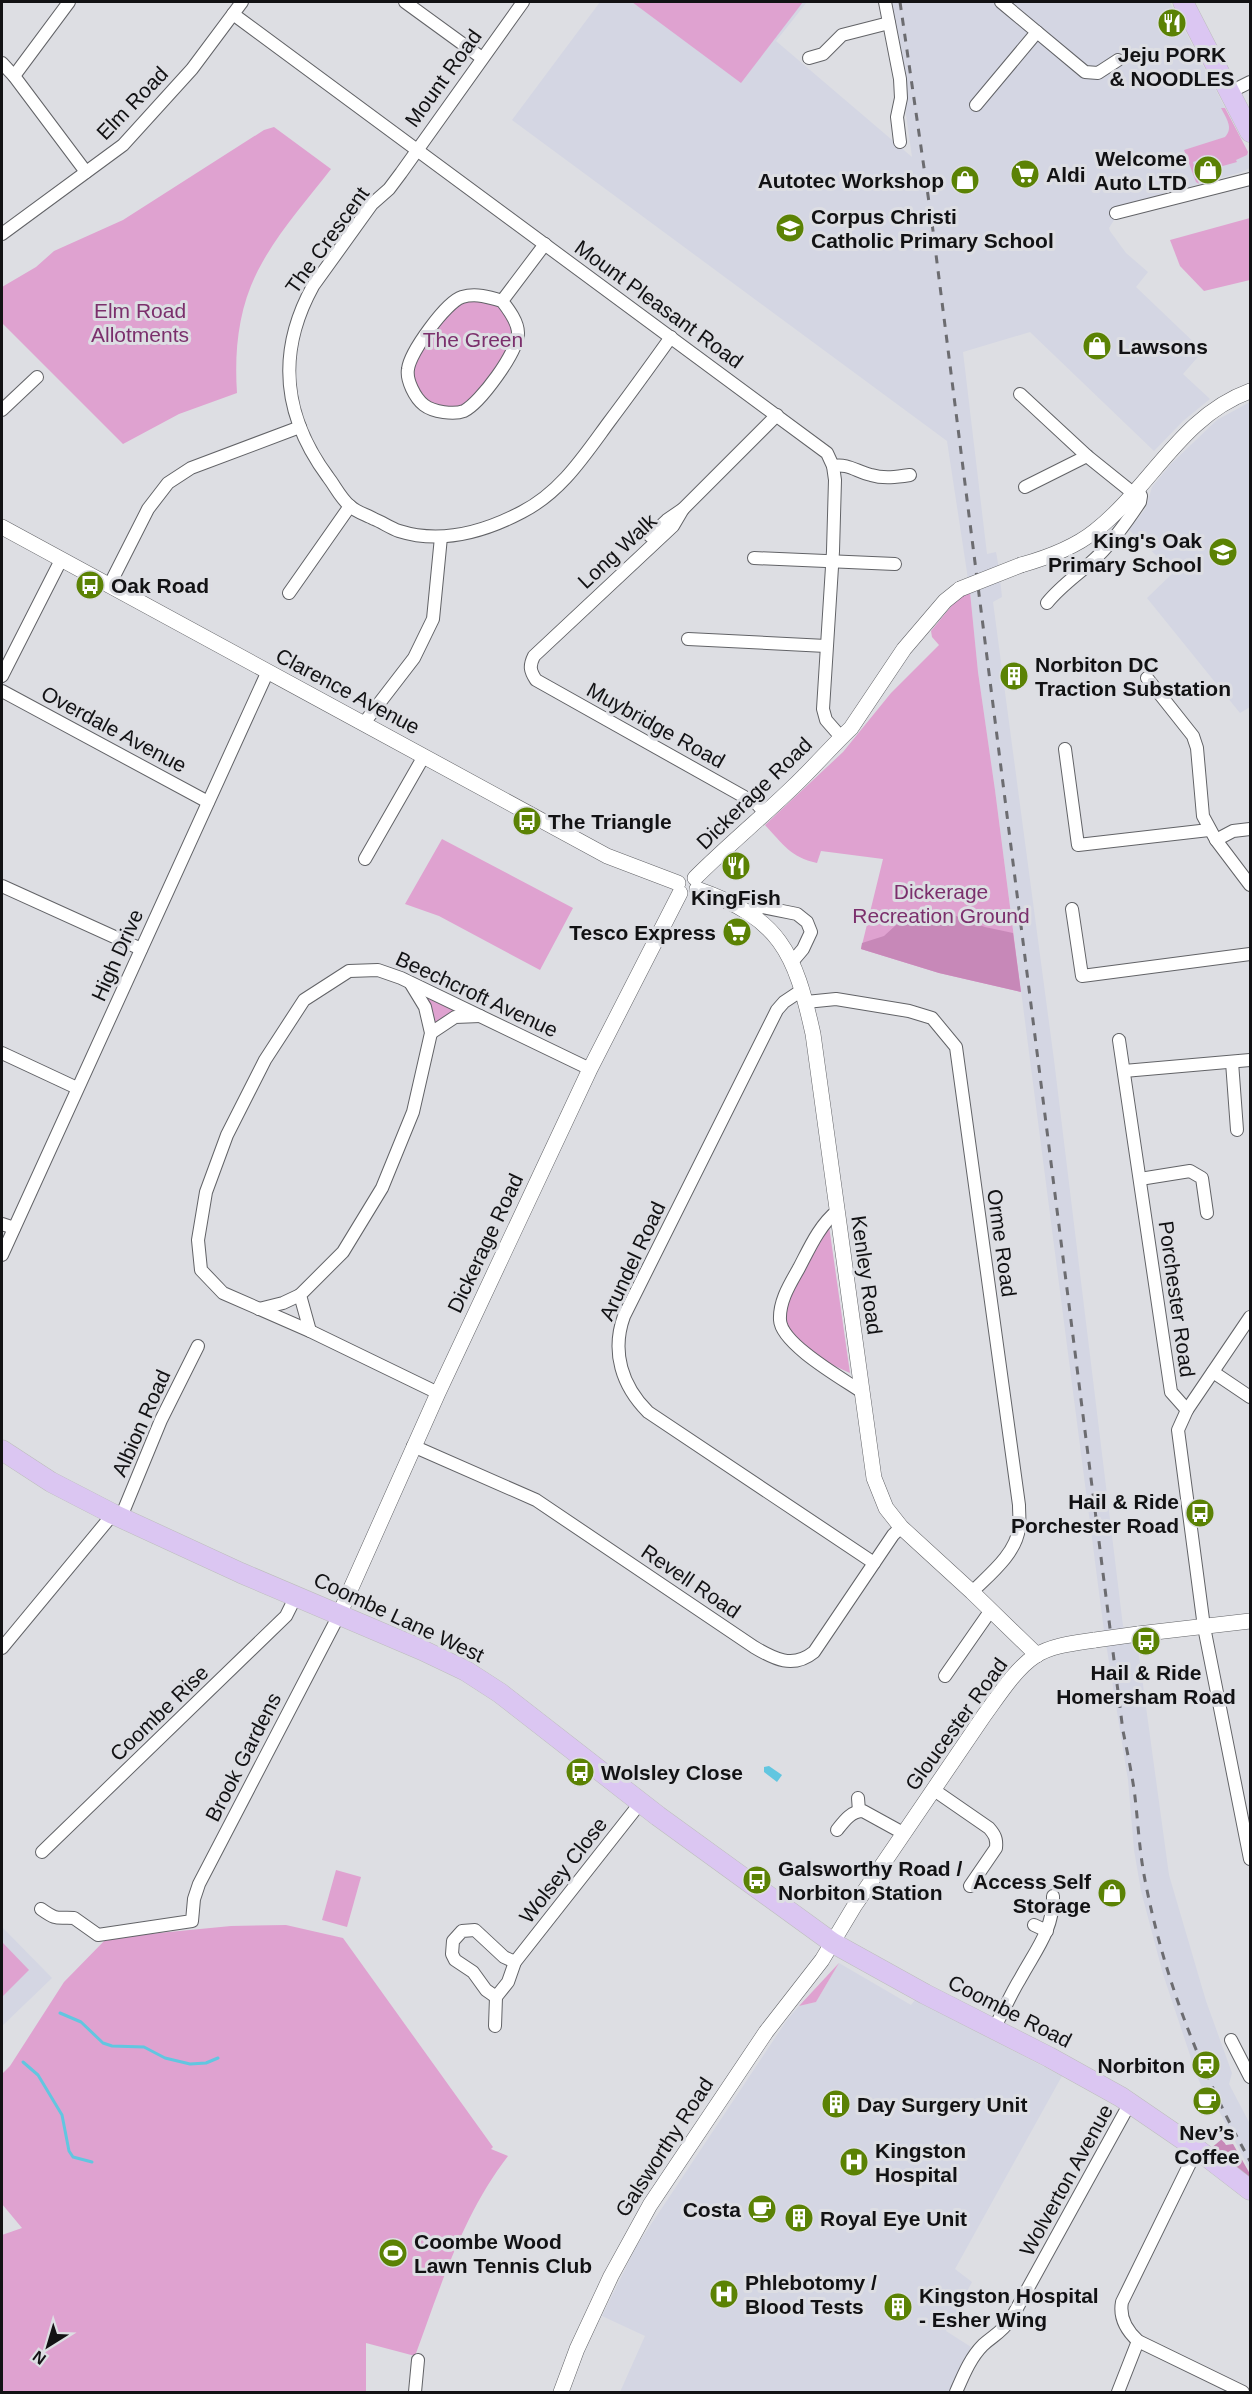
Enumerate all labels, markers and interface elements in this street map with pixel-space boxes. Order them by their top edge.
restaurant icon: Jeju PORK & NOODLES [1156,7,1188,39]
street label: Mount Road [400,25,486,131]
place label: Jeju PORK & NOODLES [1110,43,1234,90]
street label: Elm Road [92,62,172,144]
place label: Welcome Auto LTD [1094,147,1187,194]
shop icon: Welcome Auto LTD [1192,154,1224,186]
supermarket icon: Aldi [1009,158,1041,190]
place label: Aldi [1046,163,1086,186]
shop icon: Autotec Workshop [949,164,981,196]
place label: Autotec Workshop [758,169,944,192]
street label: The Crescent [281,182,373,298]
place label: Corpus Christi Catholic Primary School [811,205,1054,252]
school or university icon: Corpus Christi Catholic Primary School [774,212,806,244]
street label: Mount Pleasant Road [571,235,747,373]
park label: Elm Road Allotments [91,299,189,346]
park label: The Green [423,328,523,351]
shop icon: Lawsons [1081,330,1113,362]
place label: Lawsons [1118,335,1208,358]
street label: Long Walk [573,509,661,593]
place label: King's Oak Primary School [1048,529,1202,576]
school or university icon: King's Oak Primary School [1207,536,1239,568]
bus stop icon: Oak Road [74,569,106,601]
place label: Oak Road [111,574,209,597]
street label: Clarence Avenue [272,643,424,739]
place label: Norbiton DC Traction Substation [1035,653,1231,700]
building icon: Norbiton DC Traction Substation [998,660,1030,692]
street label: Muybridge Road [583,678,729,772]
street label: Overdale Avenue [38,681,190,777]
street label: Dickerage Road [692,732,816,854]
bus stop icon: The Triangle [511,805,543,837]
place label: The Triangle [548,810,672,833]
restaurant icon: KingFish [720,850,752,882]
park label: Dickerage Recreation Ground [852,880,1030,927]
place label: KingFish [691,886,781,909]
street label: High Drive [87,906,147,1004]
supermarket icon: Tesco Express [721,916,753,948]
place label: Tesco Express [569,921,716,944]
street label: Beechcroft Avenue [392,946,562,1042]
street label: Dickerage Road [443,1170,527,1316]
street label: Orme Road [983,1188,1021,1298]
street label: Arundel Road [594,1198,670,1324]
street label: Kenley Road [847,1214,887,1336]
street label: Porchester Road [1155,1219,1199,1379]
street label: Albion Road [107,1366,175,1480]
place label: Hail & Ride Porchester Road [1011,1490,1179,1537]
bus stop icon: Hail & Ride Porchester Road [1184,1497,1216,1529]
street label: Revell Road [637,1539,745,1623]
street label: Coombe Lane West [310,1567,488,1667]
bus stop icon: Hail & Ride Homersham Road [1130,1625,1162,1657]
street label: Gloucester Road [900,1653,1012,1795]
street label: Coombe Rise [105,1661,213,1765]
place label: Hail & Ride Homersham Road [1056,1661,1236,1708]
street label: Brook Gardens [201,1689,285,1825]
bus stop icon: Wolsley Close [564,1756,596,1788]
place label: Wolsley Close [601,1761,743,1784]
street label: Wolsey Close [515,1812,611,1928]
place label: Galsworthy Road / Norbiton Station [778,1857,963,1904]
bus stop icon: Galsworthy Road / Norbiton Station [741,1864,773,1896]
place label: Access Self Storage [973,1870,1092,1917]
shop icon: Access Self Storage [1096,1877,1128,1909]
street label: Coombe Road [944,1970,1076,2052]
station icon: Norbiton [1190,2049,1222,2081]
place label: Norbiton [1098,2054,1185,2077]
street label: Galsworthy Road [610,2073,718,2221]
cafe icon: Nev’s Coffee [1191,2085,1223,2117]
building icon: Day Surgery Unit [820,2088,852,2120]
place label: Day Surgery Unit [857,2093,1027,2116]
street label: Wolverton Avenue [1015,2100,1117,2260]
place label: Nev’s Coffee [1174,2121,1240,2168]
place label: Kingston Hospital [875,2139,966,2186]
hospital icon: Kingston Hospital [838,2146,870,2178]
cafe icon: Costa [746,2193,778,2225]
place label: Costa [683,2198,741,2221]
building icon: Royal Eye Unit [783,2202,815,2234]
place label: Royal Eye Unit [820,2207,967,2230]
place label: Coombe Wood Lawn Tennis Club [414,2230,592,2277]
sports icon: Coombe Wood Lawn Tennis Club [377,2237,409,2269]
place label: Phlebotomy / Blood Tests [745,2271,877,2318]
hospital icon: Phlebotomy / Blood Tests [708,2278,740,2310]
place label: Kingston Hospital - Esher Wing [919,2284,1099,2331]
building icon: Kingston Hospital - Esher Wing [882,2291,914,2323]
north arrow [18,2316,78,2376]
text: N [30,2347,49,2368]

